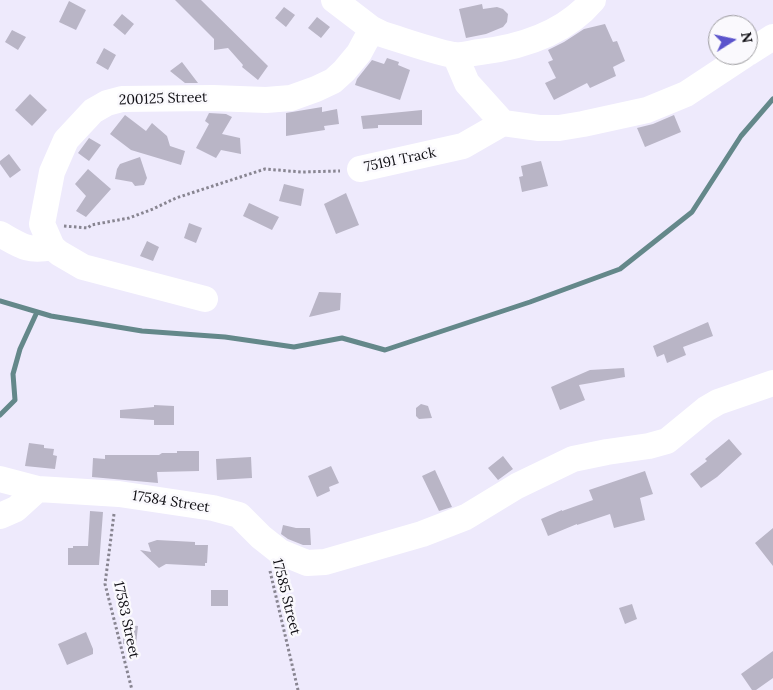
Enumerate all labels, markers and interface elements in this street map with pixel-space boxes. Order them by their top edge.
north arrow [708,15,758,65]
text: N [737,31,757,44]
street label: 200125 Street [118,89,208,109]
street label: 75191 Track [363,144,437,176]
street label: 17584 Street [131,488,211,516]
street label: 17585 Street [268,557,304,637]
street label: 17583 Street [110,580,142,660]

